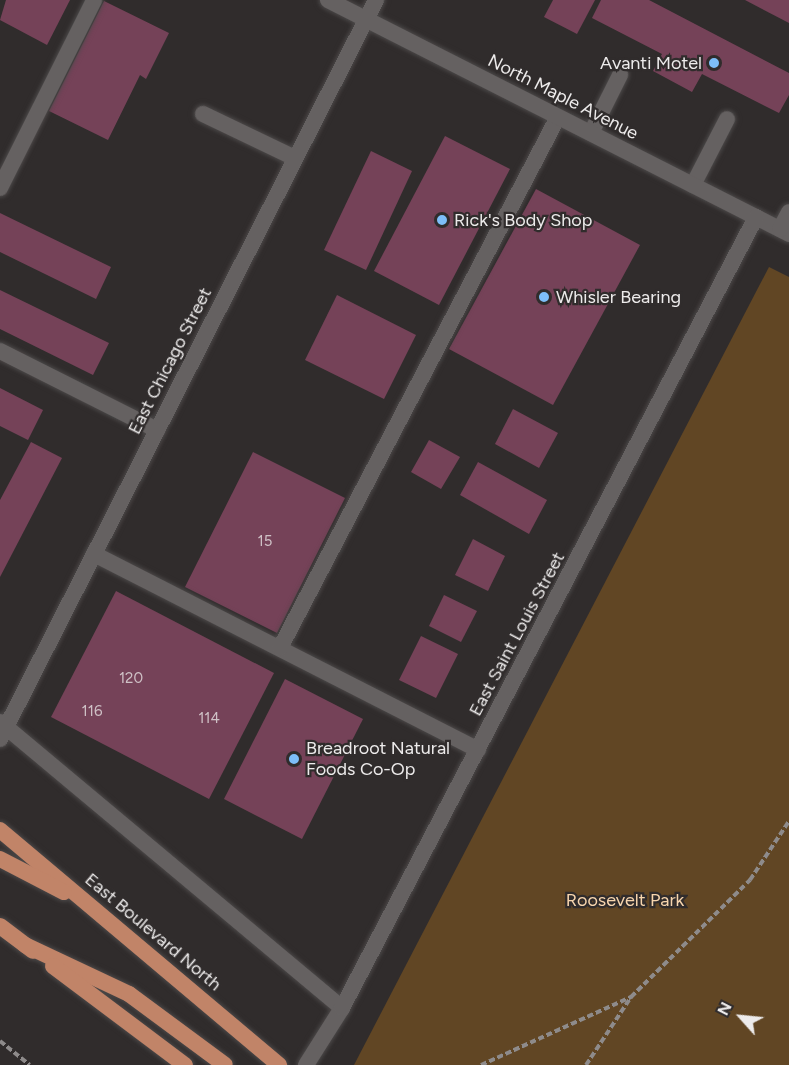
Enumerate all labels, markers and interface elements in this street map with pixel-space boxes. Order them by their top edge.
street label: North Maple Avenue [484,50,642,144]
place label: Avanti Motel [600,52,702,74]
marker: Avanti Motel [707,56,721,70]
place label: Rick's Body Shop [454,209,592,231]
marker: Rick's Body Shop [435,213,449,227]
street label: East Chicago Street [124,284,216,438]
place label: Whisler Bearing [556,286,681,308]
marker: Whisler Bearing [537,290,551,304]
house number: 15 [258,533,272,551]
street label: East Saint Louis Street [465,548,569,720]
house number: 120 [119,670,143,688]
house number: 116 [82,703,102,721]
house number: 114 [198,710,220,728]
place label: Breadroot Natural Foods Co-Op [306,738,450,780]
marker: Breadroot Natural Foods Co-Op [287,752,301,766]
street label: East Boulevard North [80,869,226,995]
park label: Roosevelt Park [566,889,684,911]
north arrow [711,987,771,1047]
text: N [713,999,736,1018]

